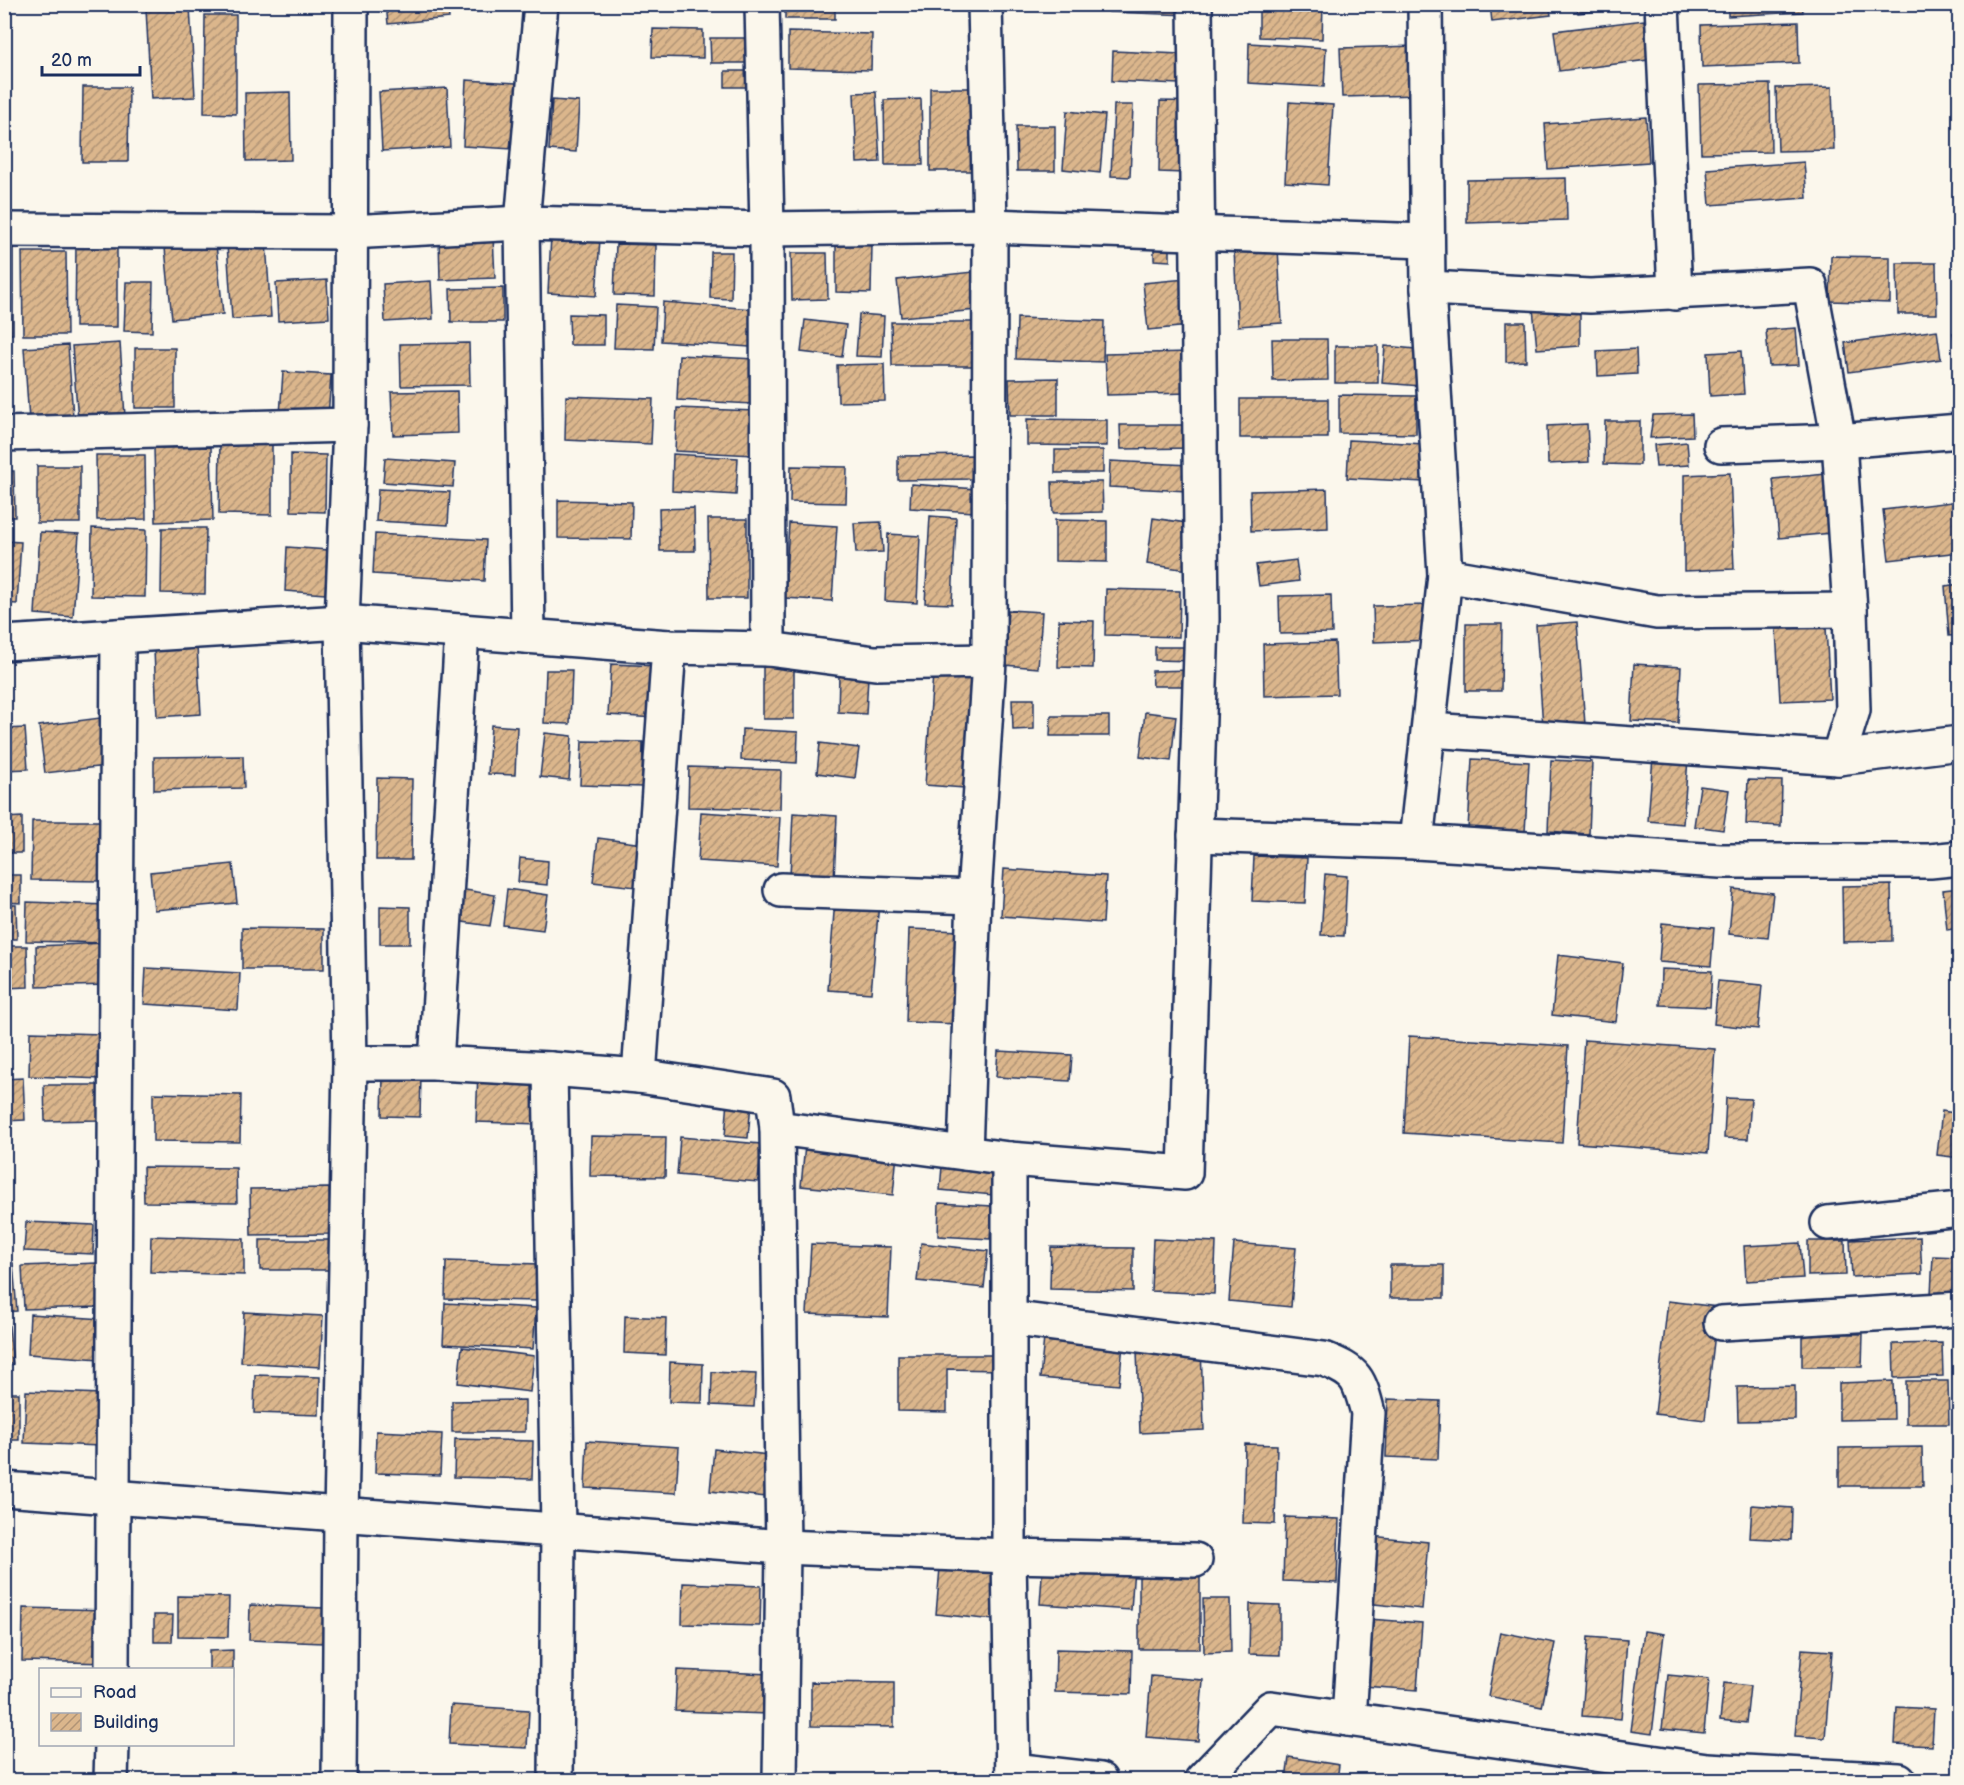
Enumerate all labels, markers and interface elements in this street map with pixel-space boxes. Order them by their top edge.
scale bar [42,39,140,77]
text: 20 m [51,50,92,71]
legend [39,1668,234,1746]
text: Road [93,1682,137,1703]
text: Building [93,1712,159,1733]

